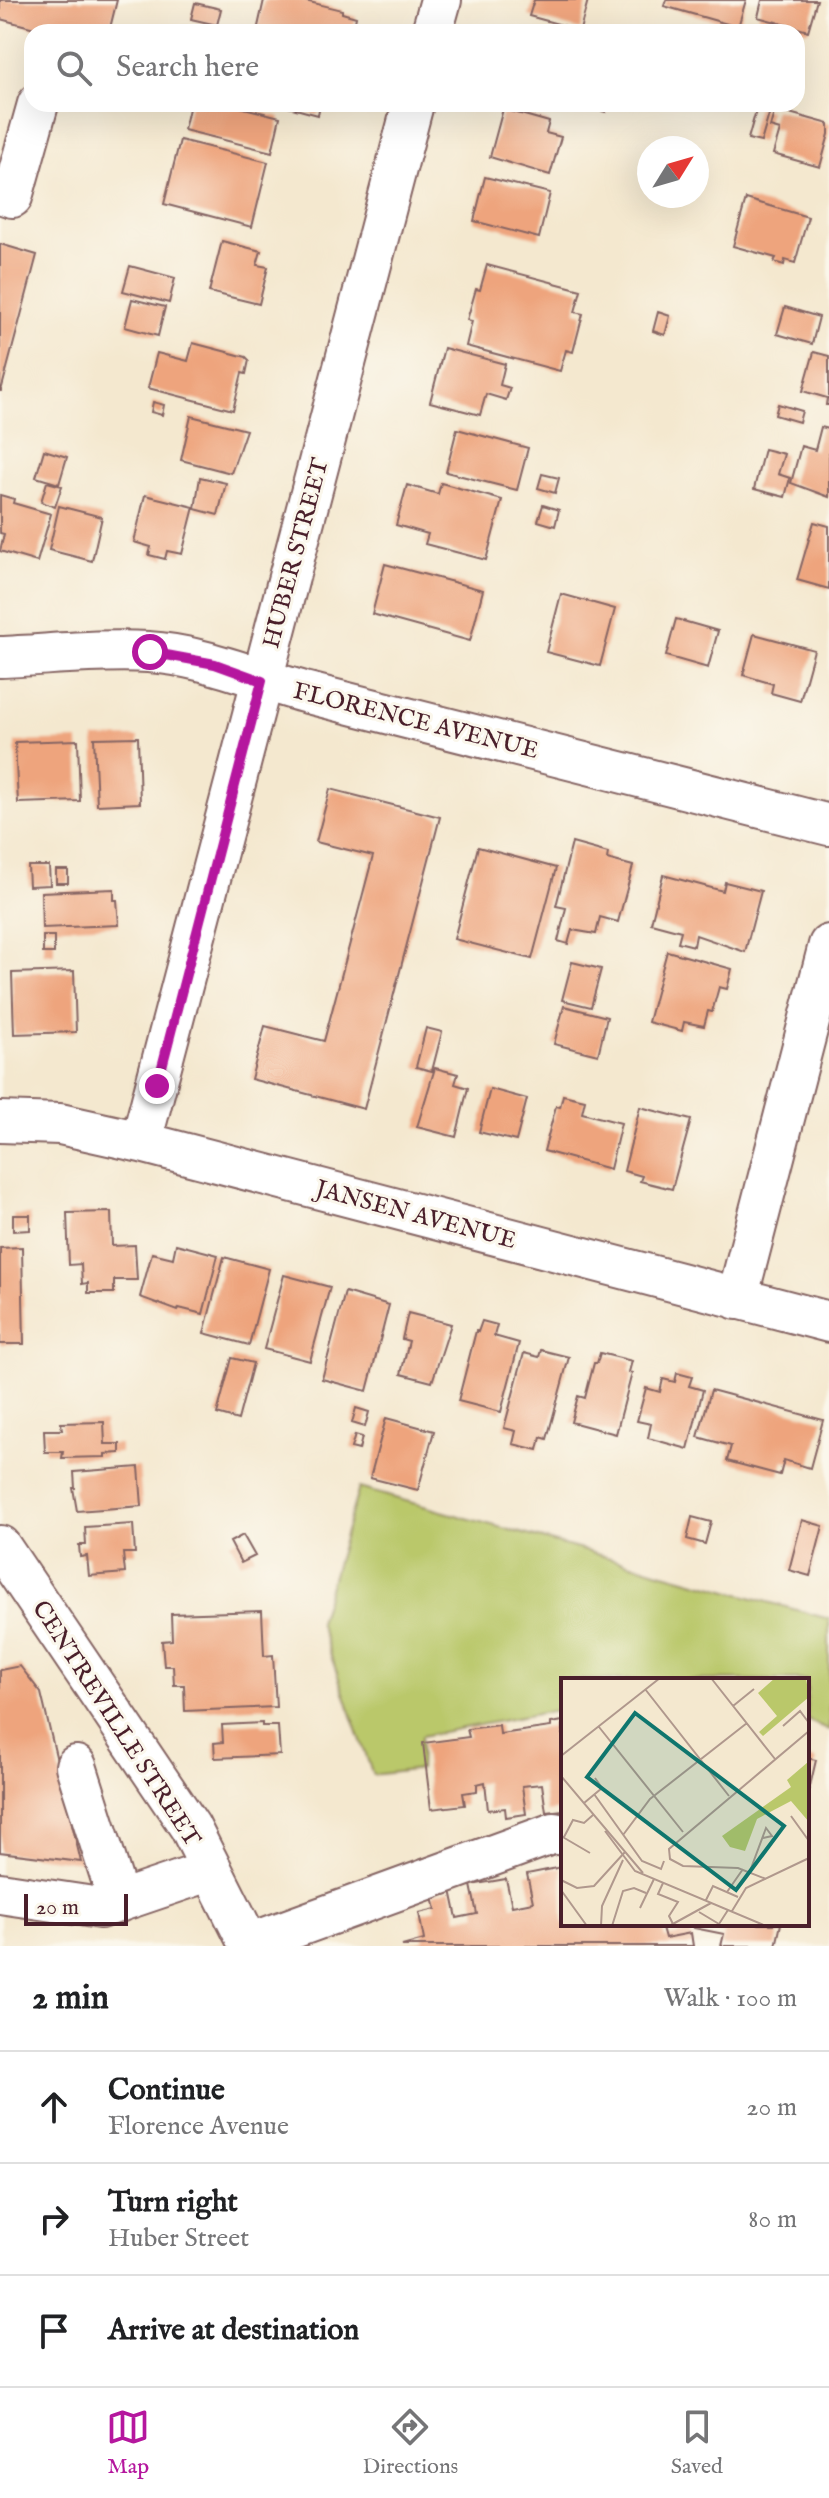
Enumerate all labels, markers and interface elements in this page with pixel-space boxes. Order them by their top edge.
search box [24,24,805,112]
icon: search [52,46,96,90]
text: Search here [116,49,259,87]
north arrow [637,136,709,208]
street label: HUBER STREET [256,454,337,652]
route start [132,634,168,670]
street label: FLORENCE AVENUE [290,676,541,767]
route end [139,1068,175,1104]
street label: JANSEN AVENUE [309,1173,519,1257]
street label: CENTREVILLE STREET [25,1595,207,1853]
inset map [561,1678,809,1926]
scale bar [24,1890,128,1926]
text: 20 m [36,1894,79,1922]
text: 2 min [32,1977,109,2020]
text: Walk · 100 m [664,1982,797,2015]
text: Continue [108,2072,225,2110]
icon: ahead [32,2085,76,2129]
text: 20 m [746,2091,797,2124]
text: Florence Avenue [108,2110,289,2143]
text: Turn right [108,2184,238,2222]
icon: right [32,2197,76,2241]
text: 80 m [748,2203,797,2236]
text: Huber Street [108,2222,249,2255]
icon: arrive [32,2309,76,2353]
text: Arrive at destination [108,2312,359,2350]
tab: Map [106,2405,150,2481]
tab: Directions [363,2405,458,2481]
tab: Saved [671,2405,723,2481]

